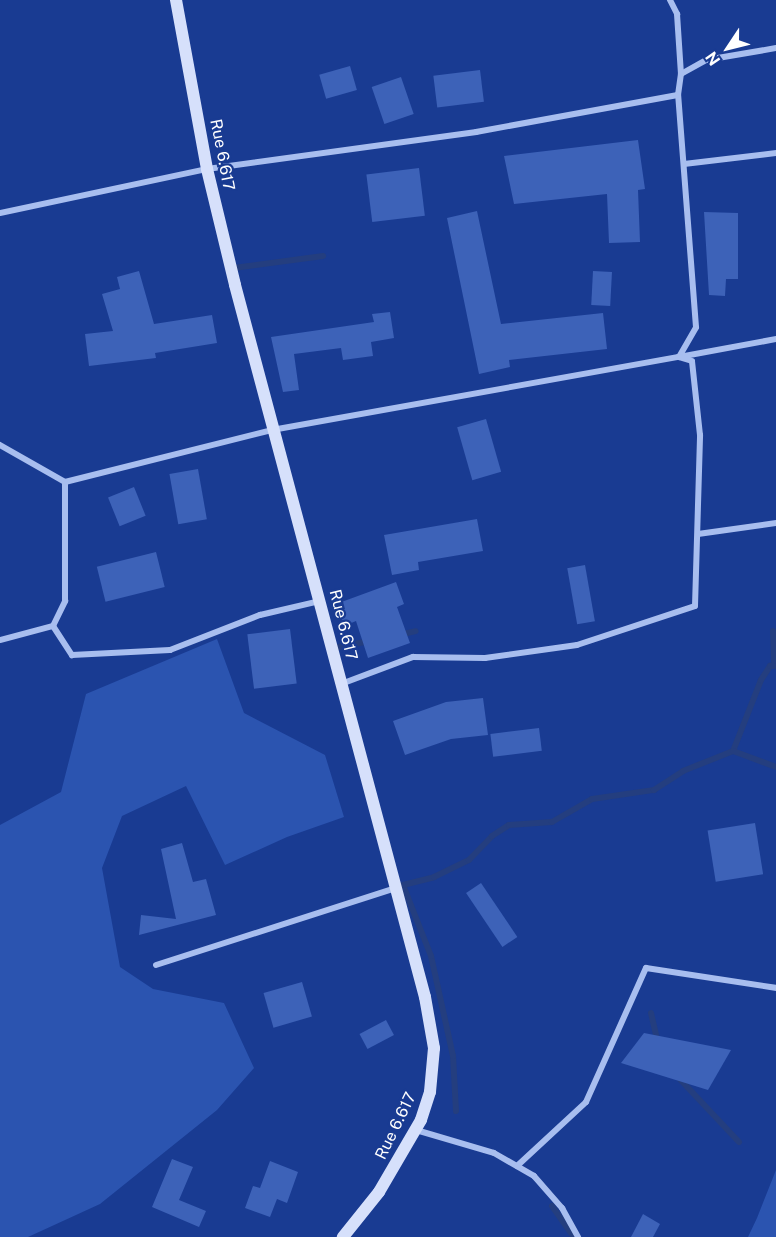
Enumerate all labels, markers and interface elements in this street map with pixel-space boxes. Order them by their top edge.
north arrow [698,18,758,78]
text: N [701,48,724,69]
street label: Rue 6.617 [206,118,238,192]
street label: Rue 6.617 [325,587,361,663]
street label: Rue 6.617 [371,1089,421,1163]

